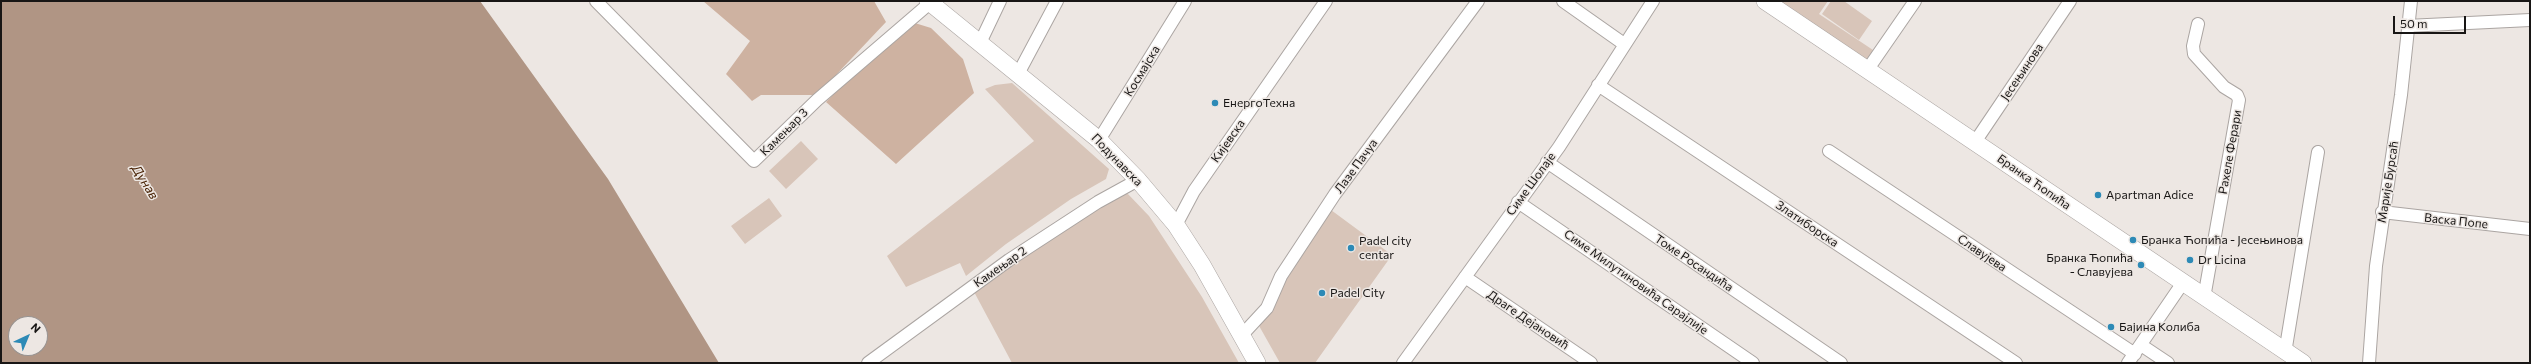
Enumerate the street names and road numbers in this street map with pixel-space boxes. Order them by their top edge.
street label: Јесењинова [1998,41,2046,103]
street label: Космајска [1121,43,1163,99]
street label: Камењар 3 [757,105,811,159]
street label: Рахеле Ферари [2215,109,2245,195]
street label: Кијевска [1208,117,1248,165]
street label: Подунавска [1088,131,1146,189]
street label: Лазе Пачуа [1332,136,1380,196]
street label: Марије Бурсаћ [2374,140,2402,224]
street label: Симе Шолаје [1503,150,1559,218]
street label: Бранка Ћопића [1994,151,2074,213]
street label: Златиборска [1773,198,1841,250]
street label: Васка Попе [2423,210,2489,232]
street label: Симе Милутиновића Сарајлије [1561,227,1711,337]
street label: Томе Росандића [1652,231,1736,295]
street label: Славујева [1955,231,2009,275]
street label: Камењар 2 [971,244,1029,290]
street label: Драге Дејановић [1484,287,1572,353]

